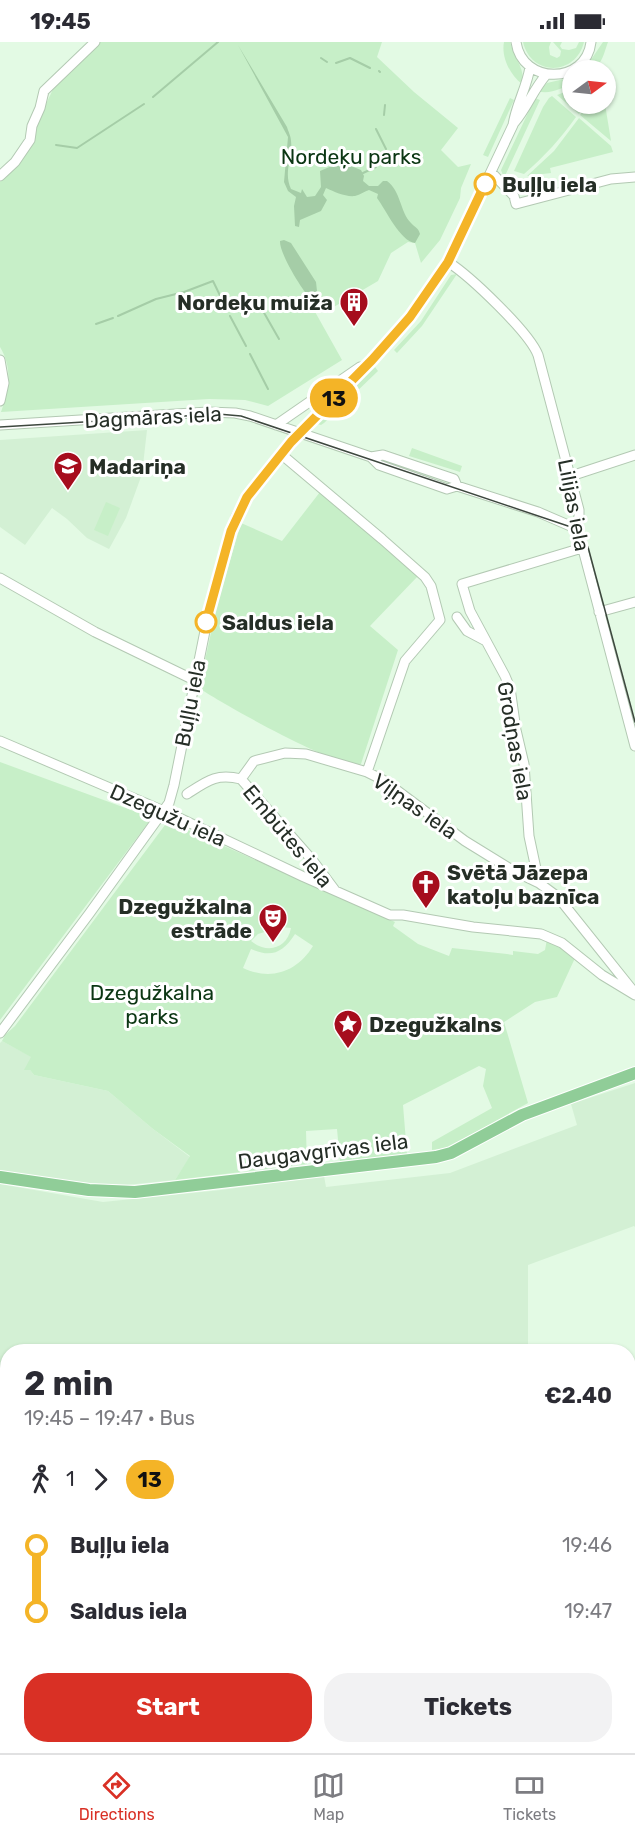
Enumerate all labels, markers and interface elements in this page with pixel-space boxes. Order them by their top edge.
text: 19:45 [30,8,91,35]
north arrow [562,60,616,114]
map controls [562,60,616,114]
park label: Nordeķu parks [281,144,421,169]
place label: Buļļu iela [502,172,597,197]
marker: Buļļu iela [474,173,496,195]
building icon: Nordeķu muiža [338,286,370,328]
place label: Nordeķu muiža [177,290,333,315]
line badge: 13 [307,378,361,418]
text: 13 [322,386,346,411]
street label: Dagmāras iela [84,401,222,433]
school or university icon: Madariņa [52,450,84,492]
place label: Madariņa [89,454,186,479]
street label: Lilijas iela [553,457,595,553]
place label: Saldus iela [222,610,334,635]
marker: Saldus iela [195,611,217,633]
street label: Buļļu iela [169,657,211,749]
street label: Grodņas iela [492,680,538,802]
street label: Viļņas iela [368,768,462,844]
street label: Dzegužu iela [106,778,230,852]
street label: Embūtes iela [238,780,338,892]
place label: Svētā Jāzepa katoļu baznīca [447,860,599,909]
church icon: Svētā Jāzepa katoļu baznīca [410,868,442,910]
place label: Dzegužkalna estrāde [118,894,252,943]
theatre icon: Dzegužkalna estrāde [257,902,289,944]
park label: Dzegužkalna parks [90,980,214,1029]
place icon: Dzegužkalns [332,1008,364,1050]
place label: Dzegužkalns [369,1012,502,1037]
street label: Daugavgrīvas iela [236,1128,410,1174]
text: 2 min [24,1364,113,1403]
text: €2.40 [544,1382,612,1409]
text: 19:45 – 19:47 · Bus [24,1406,195,1430]
icon: walk [24,1463,57,1496]
icon: forward [84,1463,117,1496]
text: 1 [66,1467,75,1491]
text: 13 [138,1467,162,1492]
text: Buļļu iela [70,1532,170,1559]
text: 19:46 [562,1533,612,1557]
text: Saldus iela [70,1598,187,1625]
text: 19:47 [564,1599,612,1623]
button: Start [24,1673,312,1742]
button: Tickets [324,1673,612,1742]
tab: Directions [79,1769,155,1824]
tab: Map [312,1769,345,1824]
tab: Tickets [503,1769,556,1824]

